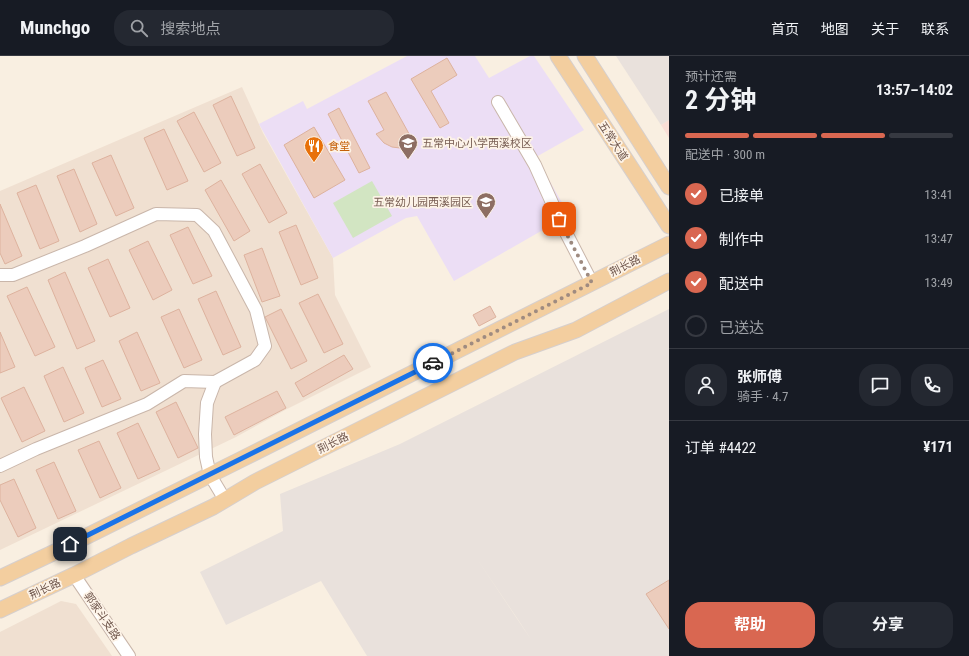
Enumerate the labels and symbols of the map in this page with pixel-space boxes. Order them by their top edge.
street label: 五常大道 [596,119,630,163]
school or university icon: 五常中心小学西溪校区 [397,132,419,160]
restaurant icon: 食堂 [303,135,325,163]
place label: 五常中心小学西溪校区 [422,137,532,150]
place label: 食堂 [328,140,350,153]
school or university icon: 五常幼儿园西溪园区 [475,191,497,219]
place label: 五常幼儿园西溪园区 [373,196,472,209]
pin [542,202,576,236]
street label: 荆长路 [607,253,643,279]
courier [413,343,453,383]
street label: 荆长路 [315,430,351,456]
pin [53,527,87,561]
street label: 荆长路 [27,576,63,602]
street label: 郭家斗支路 [81,590,123,642]

